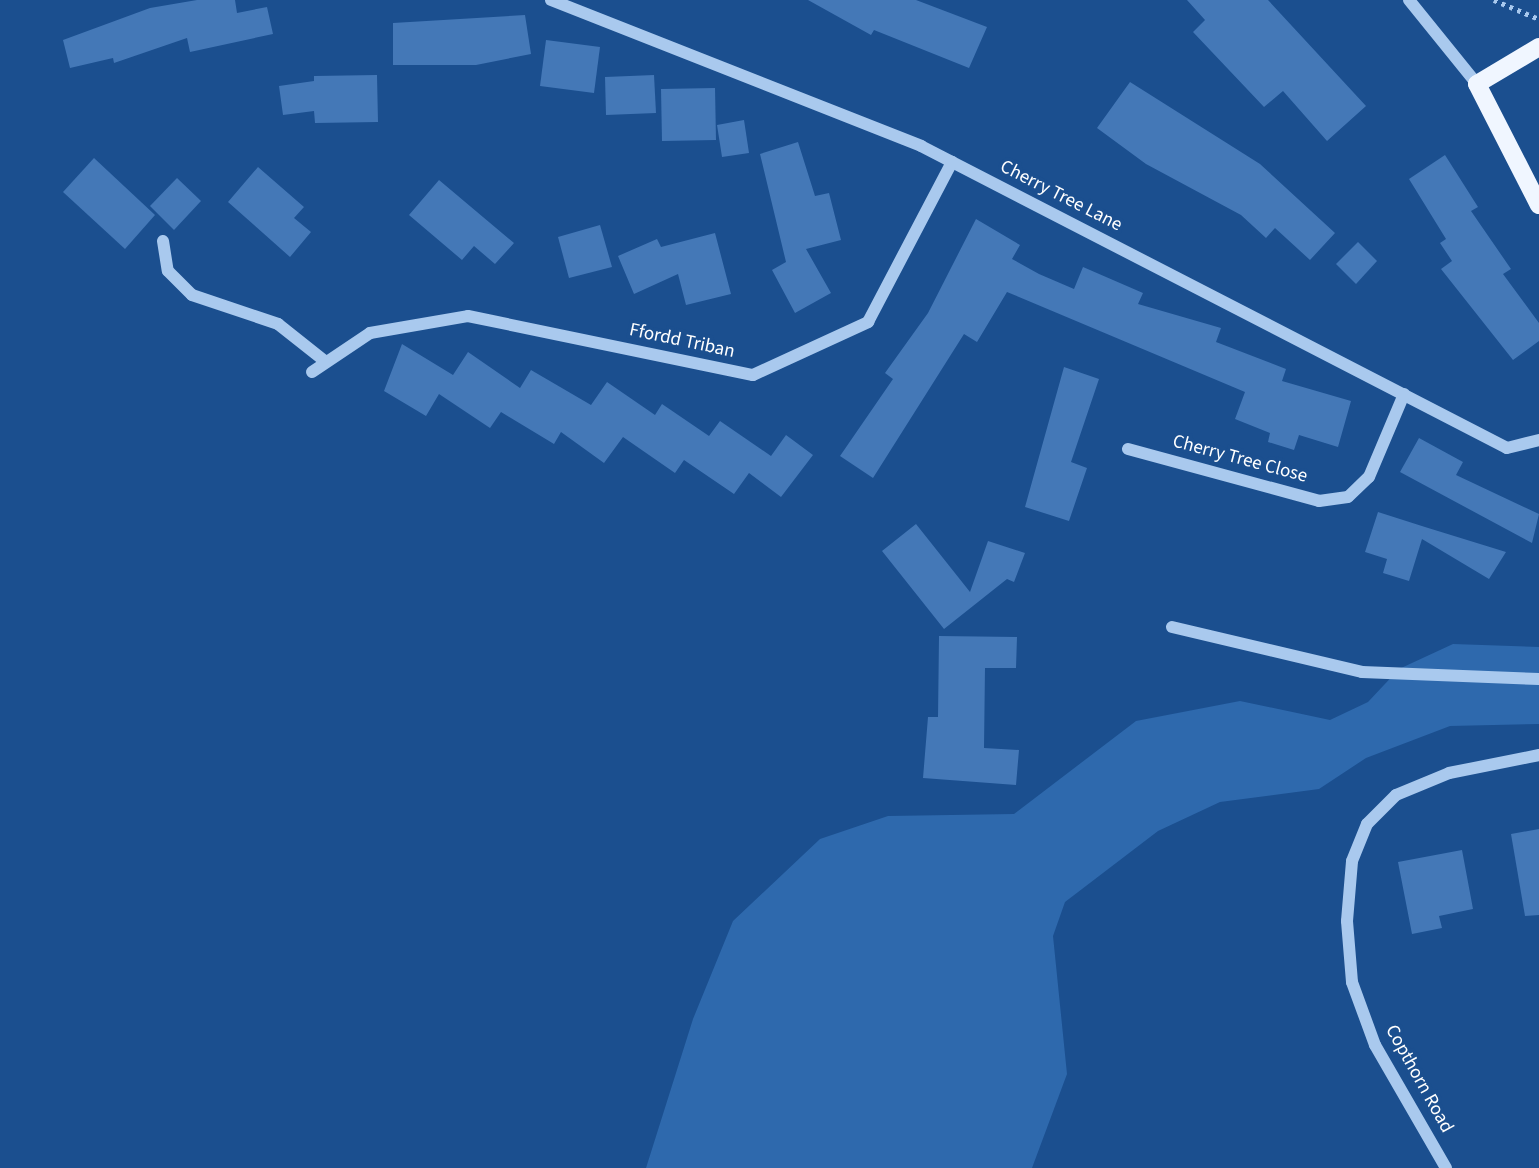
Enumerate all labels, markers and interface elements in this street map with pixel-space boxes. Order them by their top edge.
street label: Cherry Tree Lane [996,155,1126,237]
street label: Ffordd Triban [627,319,737,363]
street label: Cherry Tree Close [1170,430,1310,488]
street label: Copthorn Road [1380,1021,1458,1137]

